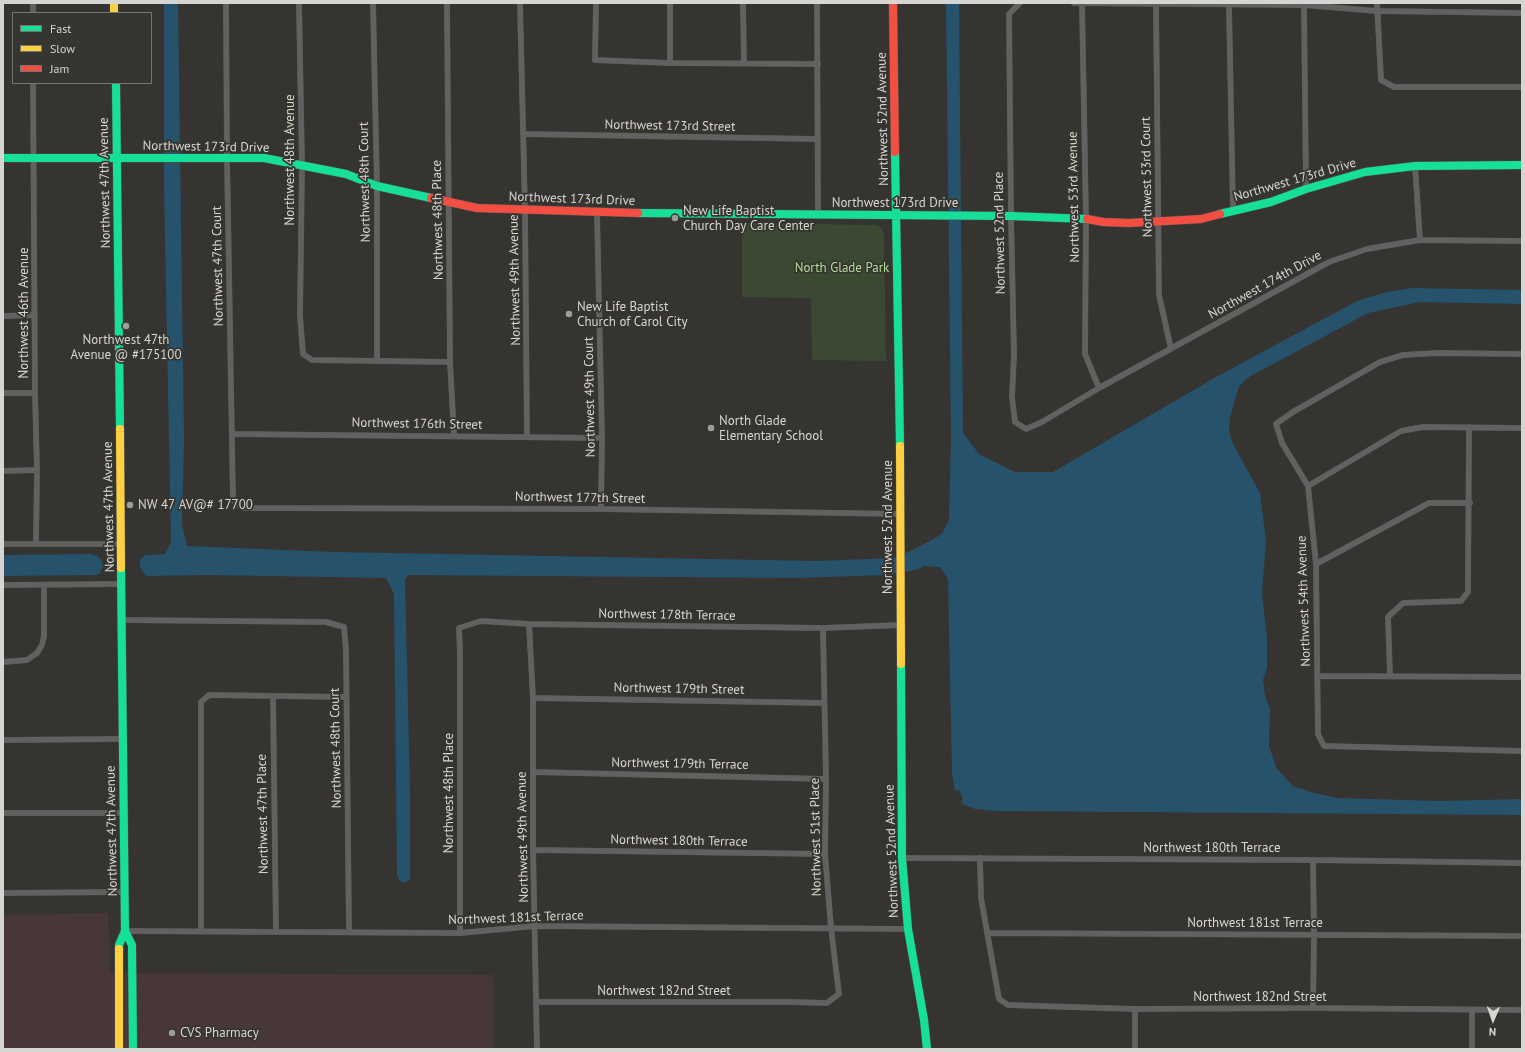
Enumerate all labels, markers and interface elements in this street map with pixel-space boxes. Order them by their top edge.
legend [12,12,152,84]
text: Fast [50,21,71,36]
text: Slow [50,41,75,56]
street label: Northwest 52nd Avenue [874,52,892,186]
text: Jam [50,61,69,76]
street label: Northwest 48th Avenue [282,94,298,226]
street label: Northwest 47th Avenue [96,117,114,249]
street label: Northwest 173rd Street [604,117,736,135]
street label: Northwest 53rd Court [1138,117,1156,237]
street label: Northwest 48th Court [356,122,374,242]
street label: Northwest 53rd Avenue [1065,131,1083,263]
street label: Northwest 173rd Drive [143,138,269,156]
street label: Northwest 173rd Drive [1232,155,1358,205]
street label: Northwest 48th Place [429,160,447,280]
street label: Northwest 52nd Place [991,171,1009,295]
street label: Northwest 173rd Drive [508,189,636,209]
street label: Northwest 173rd Drive [832,195,958,211]
place label: New Life Baptist Church Day Care Center [683,203,814,234]
street label: Northwest 47th Court [209,206,227,326]
marker: New Life Baptist Church Day Care Center [670,213,680,223]
street label: Northwest 49th Avenue [506,214,524,346]
street label: Northwest 46th Avenue [16,247,32,379]
street label: Northwest 174th Drive [1206,247,1324,323]
park label: North Glade Park [795,260,889,276]
place label: New Life Baptist Church of Carol City [577,299,688,330]
marker: New Life Baptist Church of Carol City [564,309,574,319]
marker: Northwest 47th Avenue @ #175100 [121,321,131,331]
place label: Northwest 47th Avenue @ #175100 [71,332,181,363]
street label: Northwest 49th Court [581,337,599,457]
place label: North Glade Elementary School [719,413,823,444]
street label: Northwest 176th Street [351,415,483,433]
marker: North Glade Elementary School [706,423,716,433]
street label: Northwest 47th Avenue [100,441,118,573]
street label: Northwest 52nd Avenue [880,460,896,594]
street label: Northwest 177th Street [515,489,645,507]
place label: NW 47 AV@# 17700 [138,497,253,513]
marker: NW 47 AV@# 17700 [125,500,135,510]
street label: Northwest 54th Avenue [1294,535,1314,667]
street label: Northwest 178th Terrace [598,606,736,624]
street label: Northwest 179th Street [613,680,745,698]
street label: Northwest 48th Court [327,688,345,808]
street label: Northwest 48th Place [441,733,457,853]
street label: Northwest 47th Place [254,754,272,874]
street label: Northwest 179th Terrace [611,755,749,773]
street label: Northwest 47th Avenue [103,765,121,897]
street label: Northwest 49th Avenue [514,771,532,903]
street label: Northwest 51st Place [807,778,825,896]
street label: Northwest 52nd Avenue [882,784,902,918]
street label: Northwest 180th Terrace [610,832,748,850]
street label: Northwest 180th Terrace [1143,840,1281,856]
street label: Northwest 181st Terrace [448,908,584,928]
street label: Northwest 181st Terrace [1187,915,1323,931]
street label: Northwest 182nd Street [597,983,731,999]
street label: Northwest 182nd Street [1193,989,1327,1005]
north arrow [1473,1000,1513,1040]
place label: CVS Pharmacy [180,1025,259,1041]
text: N [1489,1025,1496,1039]
marker: CVS Pharmacy [167,1028,177,1038]

